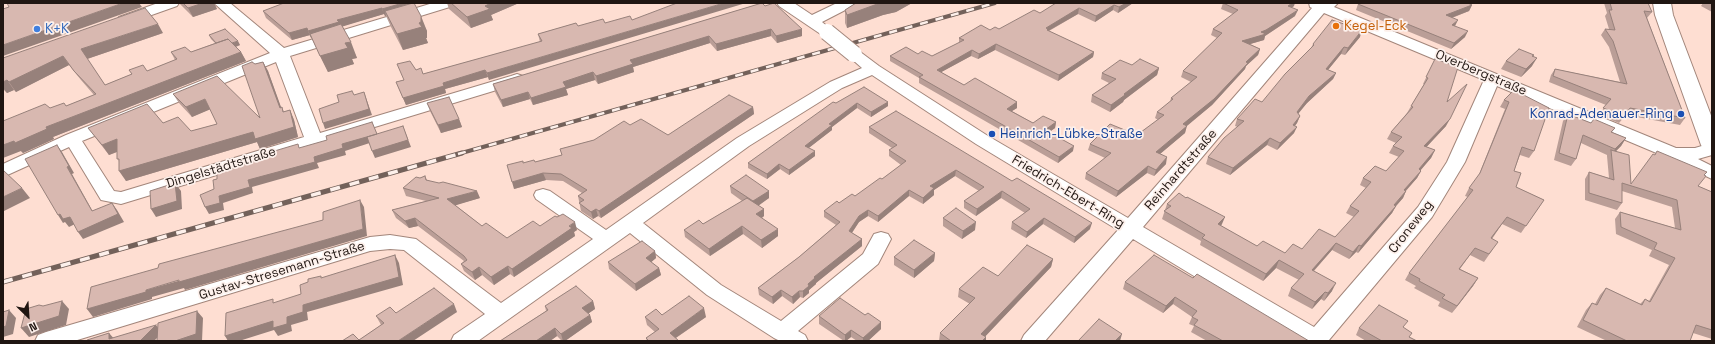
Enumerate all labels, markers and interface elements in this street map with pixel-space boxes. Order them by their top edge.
place label: Kegel-Eck [1344,18,1407,34]
place label: K+K [45,21,69,37]
marker: Kegel-Eck [1331,21,1341,31]
marker: K+K [32,24,42,34]
street label: Overbergstraße [1433,47,1529,99]
place label: Konrad-Adenauer-Ring [1530,106,1673,122]
marker: Konrad-Adenauer-Ring [1676,109,1686,119]
place label: Heinrich-Lübke-Straße [1000,126,1143,142]
street label: Reinhardtstraße [1142,126,1220,214]
marker: Heinrich-Lübke-Straße [987,129,997,139]
street label: Dingelstädtstraße [164,144,278,192]
street label: Friedrich-Ebert-Ring [1009,152,1127,232]
street label: Croneweg [1385,197,1437,257]
street label: Gustav-Stresemann-Straße [197,238,367,304]
north arrow [8,296,48,336]
text: N [27,319,39,335]

